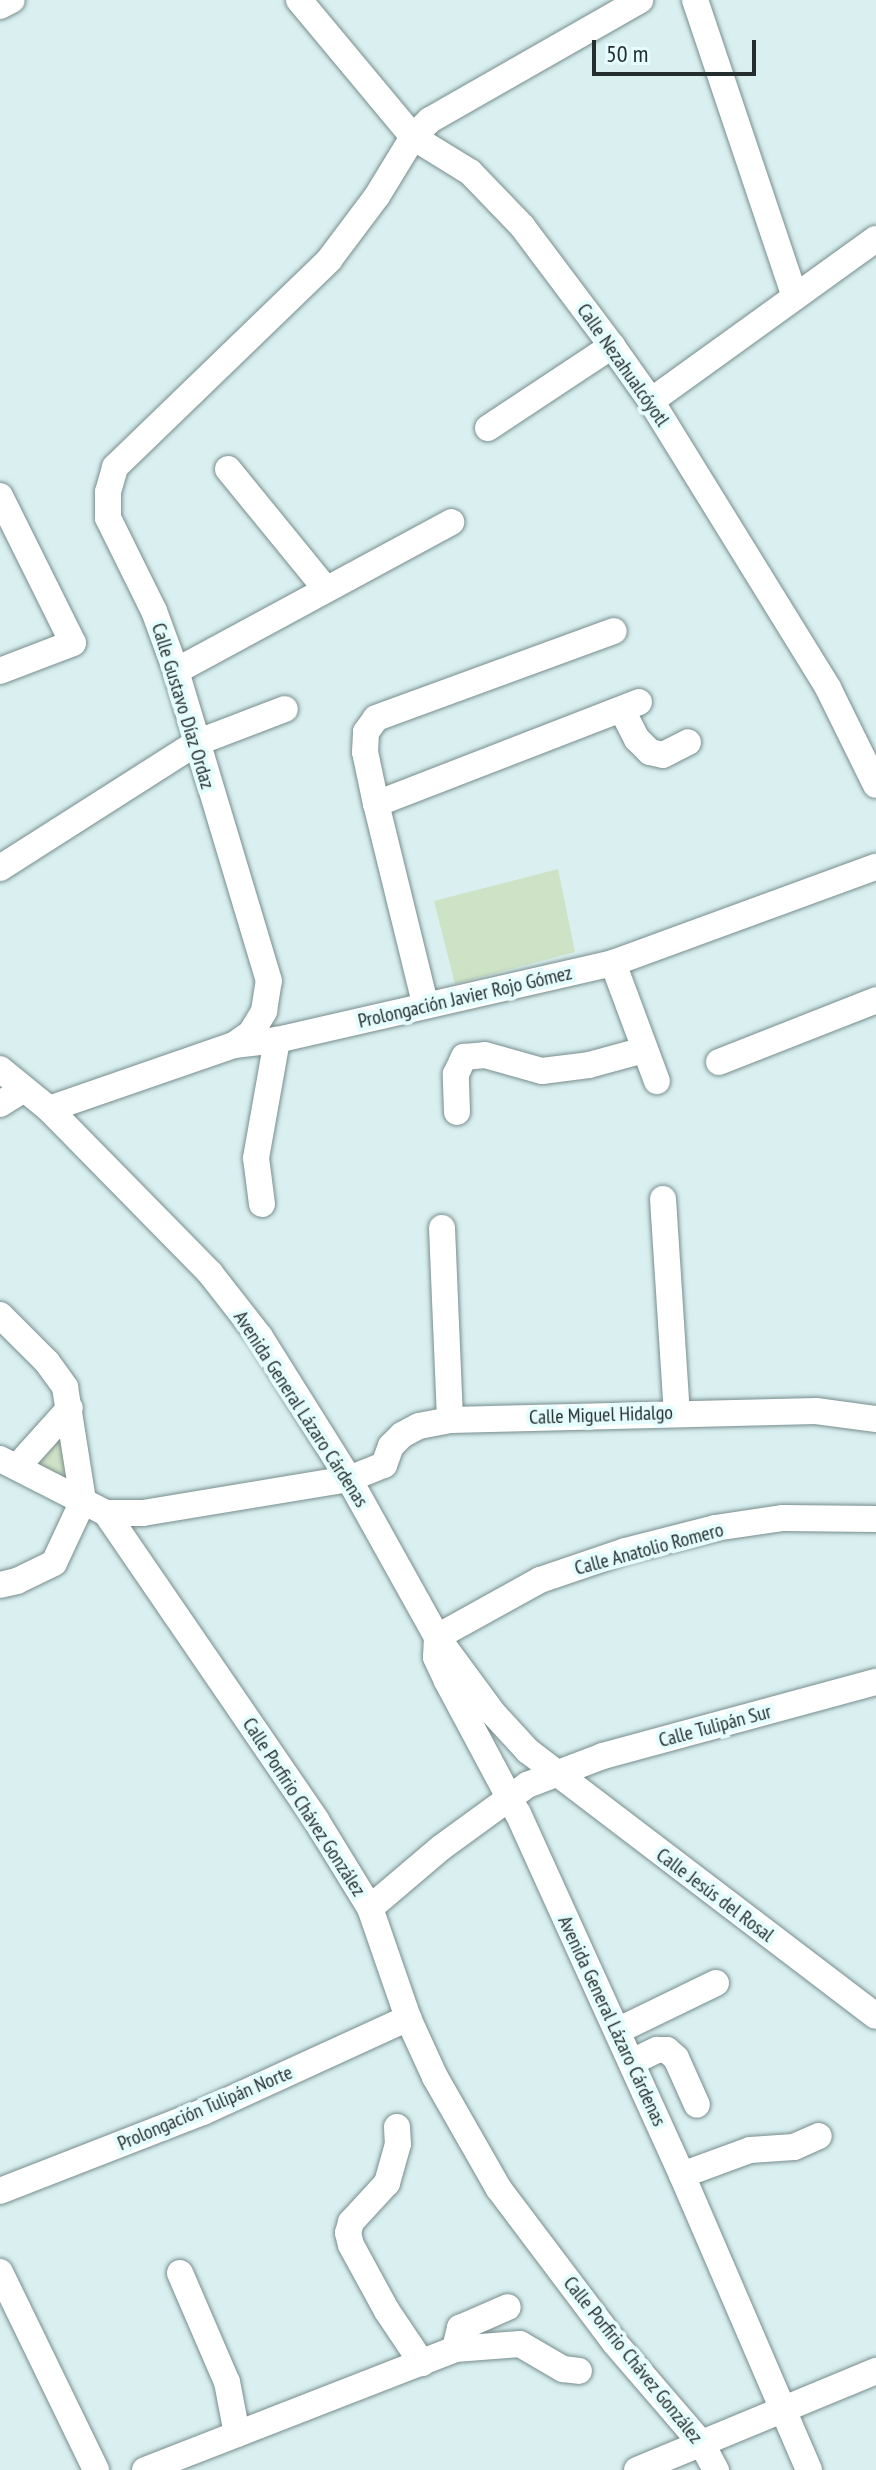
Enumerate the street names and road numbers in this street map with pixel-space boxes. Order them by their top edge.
street label: Calle Nezahualcóyotl [572,299,674,431]
street label: Calle Gustavo Díaz Ordaz [146,620,220,792]
street label: Prolongación Javier Rojo Gómez [356,961,574,1033]
street label: Avenida General Lázaro Cárdenas [228,1306,374,1512]
street label: Calle Miguel Hidalgo [529,1400,673,1430]
street label: Calle Anatolio Romero [572,1518,726,1580]
street label: Calle Tulipán Sur [656,1699,774,1753]
street label: Calle Porfirio Chávez González [237,1713,371,1901]
street label: Calle Jesús del Rosal [651,1843,779,1947]
street label: Avenida General Lázaro Cárdenas [553,1912,671,2130]
street label: Prolongación Tulipán Norte [114,2060,296,2156]
street label: Calle Porfirio Chávez González [558,2271,708,2449]

